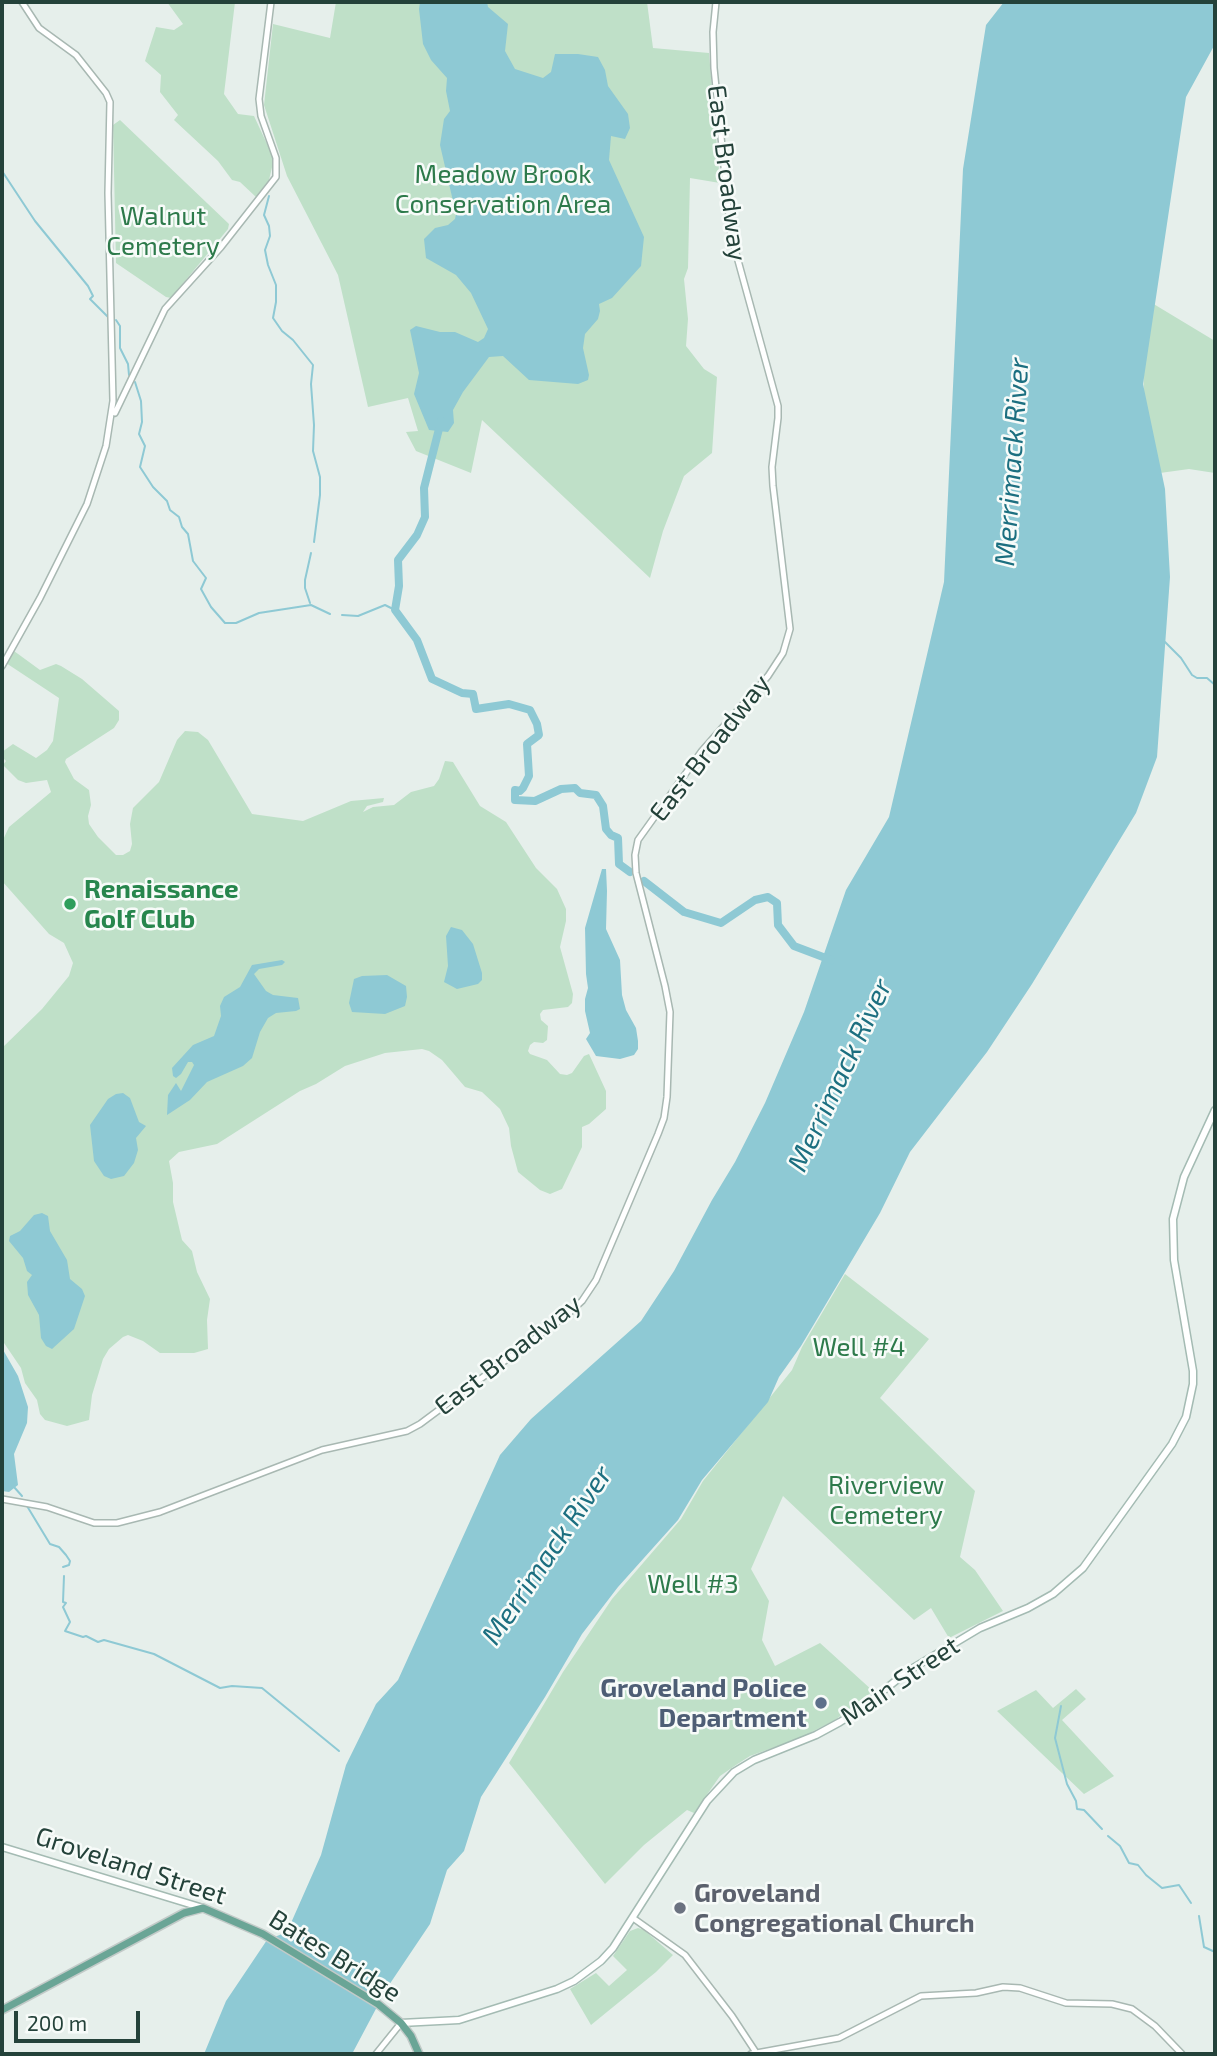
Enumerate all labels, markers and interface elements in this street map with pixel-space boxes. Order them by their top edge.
street label: East Broadway [701,83,753,263]
park label: Meadow Brook Conservation Area [395,158,611,220]
park label: Walnut Cemetery [106,200,220,262]
water label: Merrimack River [988,357,1036,567]
street label: East Broadway [643,669,777,827]
place label: Renaissance Golf Club [84,873,239,934]
marker: Renaissance Golf Club [62,896,78,912]
water label: Merrimack River [781,973,899,1177]
street label: East Broadway [429,1288,587,1422]
park label: Well #4 [812,1331,906,1363]
water label: Merrimack River [475,1459,619,1651]
park label: Riverview Cemetery [828,1469,944,1530]
park label: Well #3 [647,1568,739,1600]
street label: Main Street [835,1630,965,1732]
place label: Groveland Police Department [600,1672,807,1734]
marker: Groveland Police Department [813,1695,829,1711]
street label: Groveland Street [32,1820,230,1912]
place label: Groveland Congregational Church [694,1877,975,1938]
marker: Groveland Congregational Church [672,1900,688,1916]
street label: Bates Bridge [263,1903,407,2009]
scale bar [18,1996,144,2040]
text: 200 m [27,2010,87,2035]

